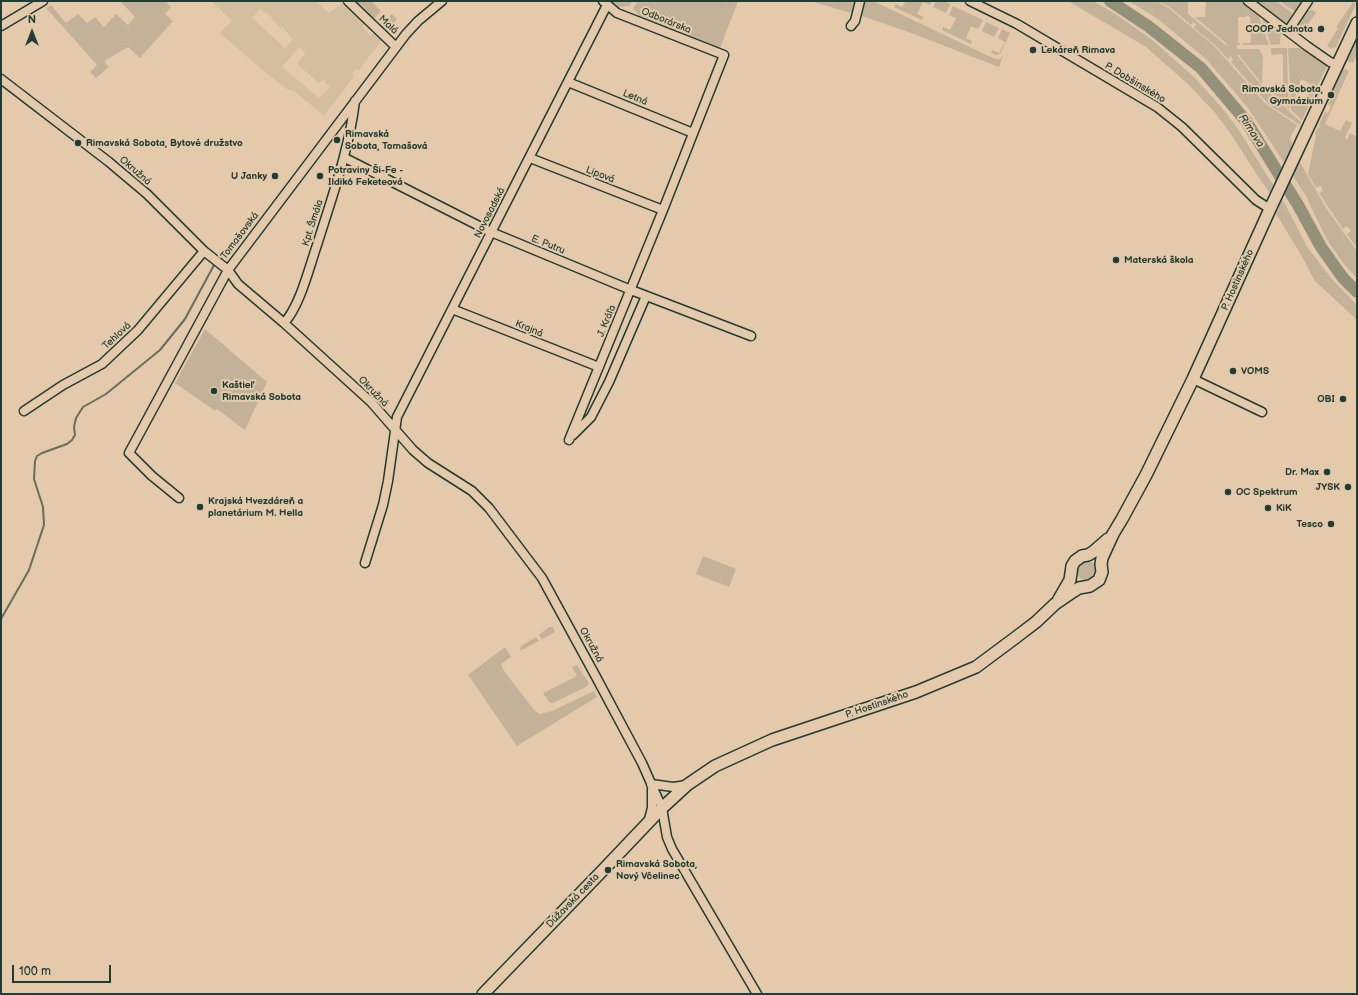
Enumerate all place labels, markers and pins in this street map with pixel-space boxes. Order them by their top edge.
place label: COOP Jednota [1246,23,1313,35]
marker: COOP Jednota [1316,24,1326,34]
place label: Lekáreň Rimava [1041,44,1115,56]
marker: Lekáreň Rimava [1028,45,1038,55]
place label: Rimavská Sobota, Gymnázium [1242,83,1323,106]
marker: Rimavská Sobota, Gymnázium [1326,90,1336,100]
place label: Rimavská Sobota, Tomašová [345,128,428,152]
marker: Rimavská Sobota, Tomašová [332,135,342,145]
place label: Rimavská Sobota, Bytové družstvo [86,137,243,149]
marker: Rimavská Sobota, Bytové družstvo [73,138,83,148]
place label: Potraviny Ši-Fe - Ildikó Feketeová [328,164,403,188]
place label: U Janky [231,170,267,182]
marker: U Janky [270,171,280,181]
marker: Potraviny Ši-Fe - Ildikó Feketeová [315,171,325,181]
place label: Materská škola [1124,254,1194,266]
marker: Materská škola [1111,255,1121,265]
place label: VOMS [1241,365,1269,377]
marker: VOMS [1228,366,1238,376]
place label: Kaštieľ Rimavská Sobota [222,379,301,402]
marker: Kaštieľ Rimavská Sobota [209,386,219,396]
place label: OBI [1317,393,1335,405]
marker: OBI [1338,394,1348,404]
place label: Dr. Max [1285,466,1319,478]
marker: Dr. Max [1322,467,1332,477]
place label: JYSK [1316,481,1340,493]
marker: JYSK [1343,482,1353,492]
place label: OC Spektrum [1236,486,1298,498]
marker: OC Spektrum [1223,487,1233,497]
place label: Krajská Hvezdáreň a planetárium M. Hella [208,495,303,518]
marker: Krajská Hvezdáreň a planetárium M. Hella [195,502,205,512]
place label: KiK [1276,502,1292,514]
marker: KiK [1263,503,1273,513]
place label: Tesco [1297,518,1323,530]
marker: Tesco [1326,519,1336,529]
place label: Rimavská Sobota, Nový Včelinec [616,858,697,882]
marker: Rimavská Sobota, Nový Včelinec [603,865,613,875]

